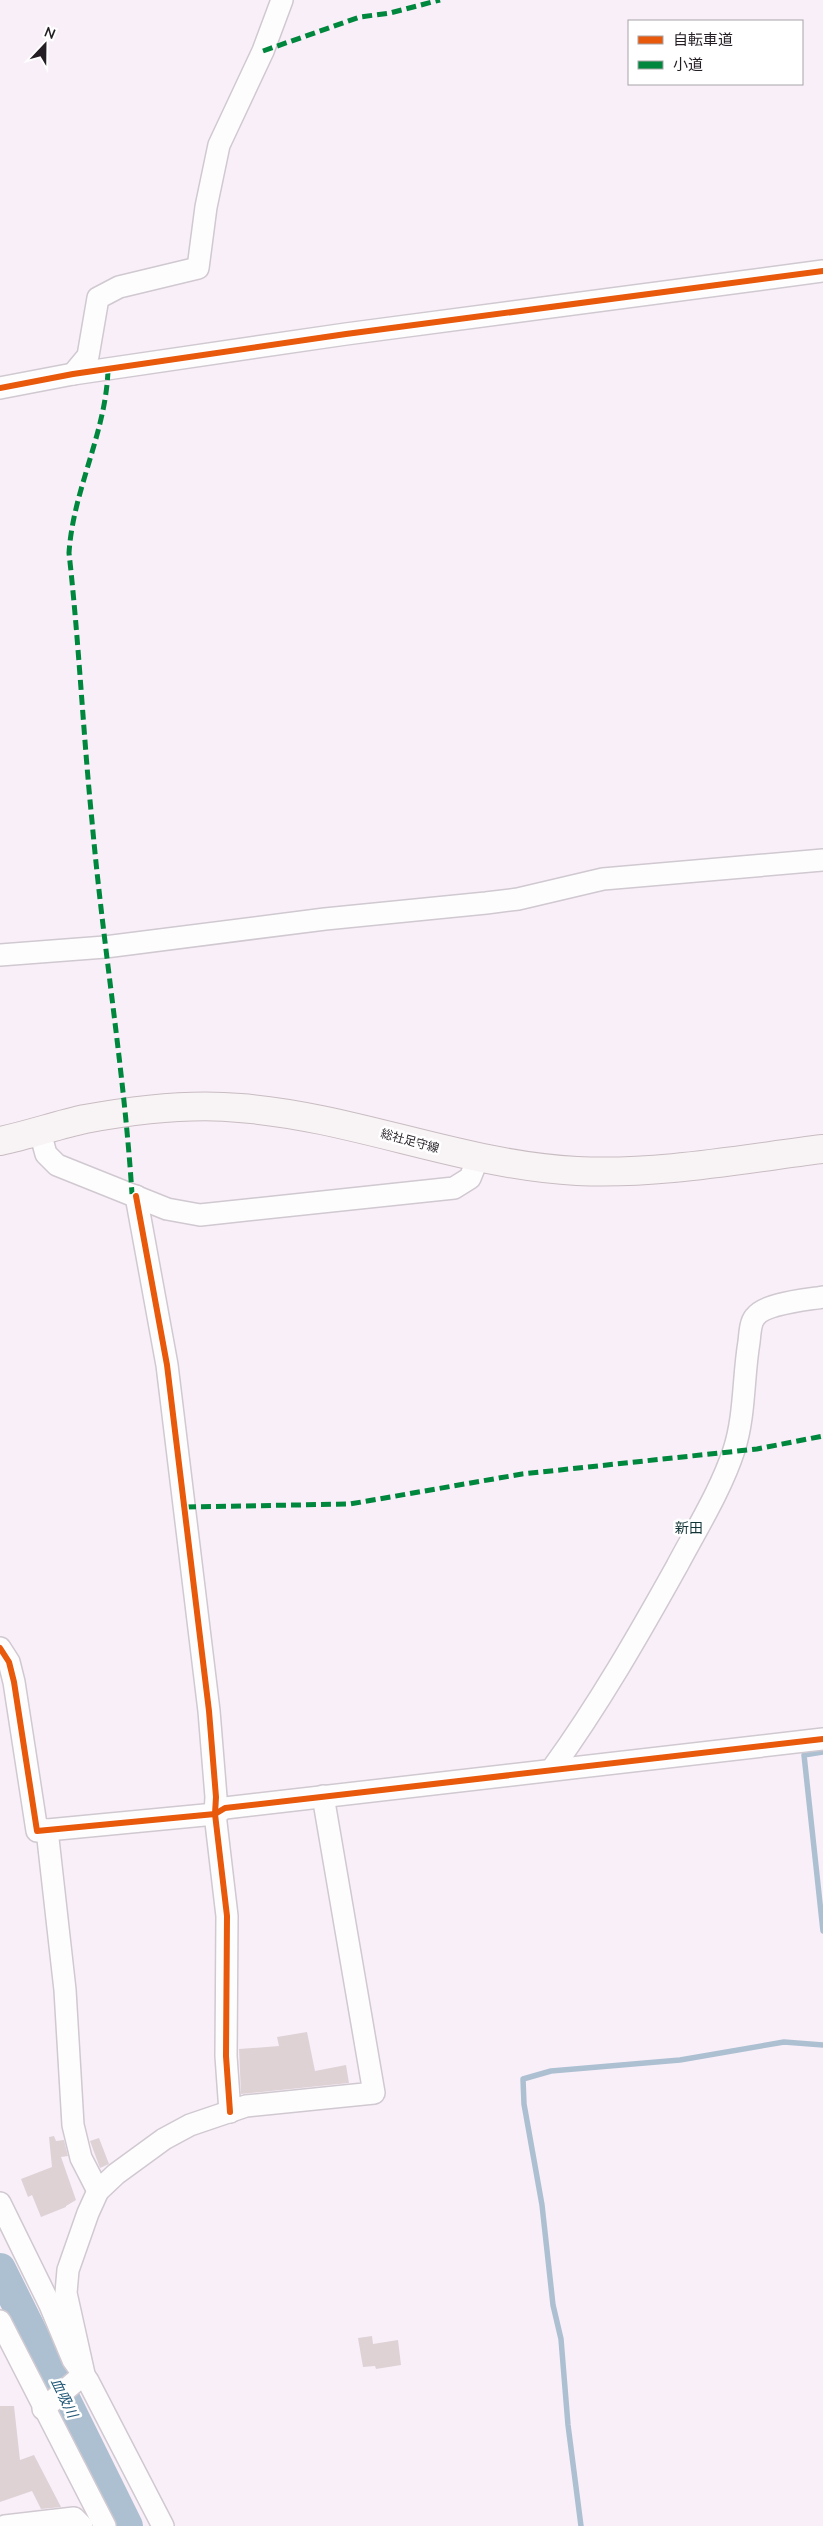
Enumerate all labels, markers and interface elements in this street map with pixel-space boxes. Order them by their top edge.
north arrow [20,20,70,70]
legend [628,20,803,85]
text: N [41,23,58,44]
text: 自転車道 [673,30,733,50]
text: 小道 [673,55,703,75]
street label: 総社足守線 [379,1126,441,1156]
district label: 新田 [675,1519,703,1538]
water label: 血吸川 [46,2375,83,2423]

